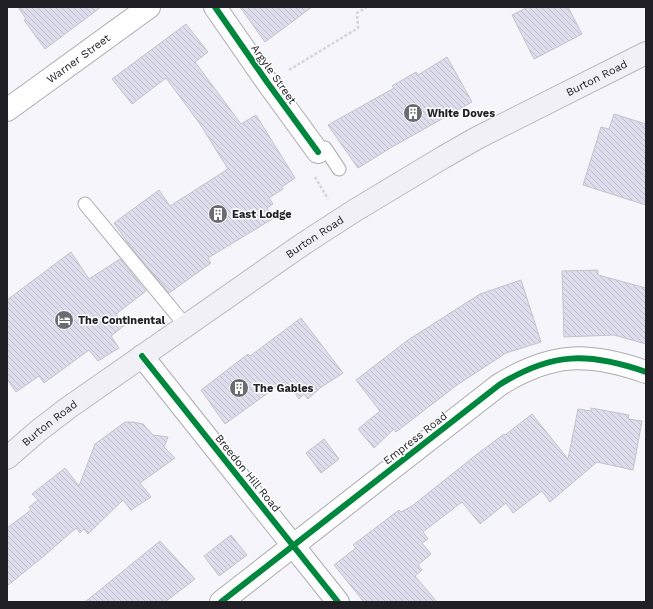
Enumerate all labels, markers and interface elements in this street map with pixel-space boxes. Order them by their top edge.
street label: Warner Street [44,31,113,86]
street label: Argyle Street [248,42,299,107]
street label: Burton Road [564,58,629,99]
building icon: White Doves [402,102,424,124]
place label: White Doves [427,107,495,120]
building icon: East Lodge [207,203,229,225]
place label: East Lodge [232,208,292,221]
street label: Burton Road [283,213,346,261]
hotel icon: The Continental [53,309,75,331]
place label: The Continental [78,314,166,327]
building icon: The Gables [228,377,250,399]
place label: The Gables [253,382,314,395]
street label: Burton Road [19,398,80,449]
street label: Empress Road [381,409,450,467]
street label: Breedon Hill Road [212,432,283,515]

